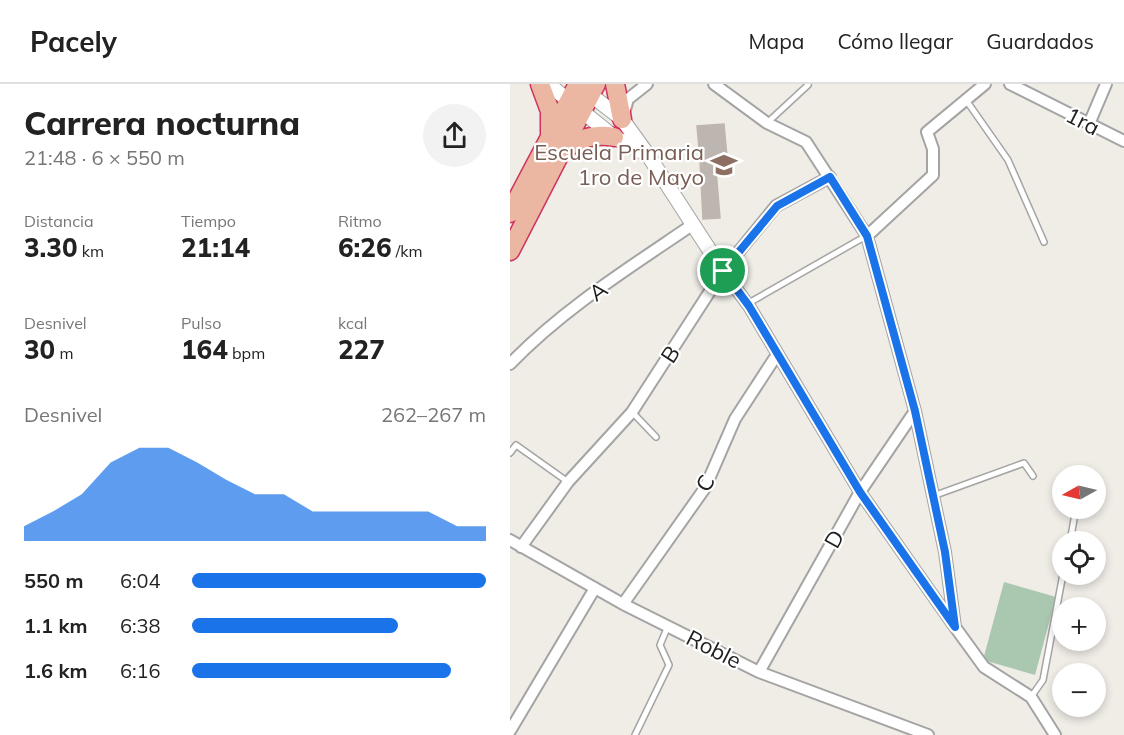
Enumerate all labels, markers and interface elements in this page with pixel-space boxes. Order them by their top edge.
text: Pacely [30,24,117,59]
text: Mapa [749,28,804,54]
text: Cómo llegar [837,28,953,54]
text: Guardados [986,28,1094,54]
street label: 1ra [1061,101,1105,141]
text: Carrera nocturna [24,102,300,143]
button: share [423,104,486,167]
place label: Escuela Primaria 1ro de Mayo [534,138,704,191]
text: 21:48 · 6 × 550 m [24,145,185,170]
school or university icon: Escuela Primaria 1ro de Mayo [709,150,739,180]
text: Distancia [24,211,94,231]
text: Tiempo [181,211,236,231]
text: Ritmo [338,211,382,231]
text: 3.30 [24,231,78,264]
text: 21:14 [181,231,250,264]
text: 6:26 [338,231,392,264]
text: km [78,241,104,261]
text: /km [392,241,423,261]
pin [697,245,748,296]
icon: arrive [706,254,739,287]
street label: A [583,275,613,307]
text: Desnivel [24,313,87,333]
text: Pulso [181,313,221,333]
text: kcal [338,313,367,333]
text: 30 [24,333,55,366]
text: 164 [181,333,228,366]
text: 227 [338,333,385,366]
street label: B [654,340,686,368]
text: m [55,343,73,363]
text: bpm [228,343,265,363]
text: Desnivel [24,402,102,427]
text: 262–267 m [381,402,486,427]
north arrow [1052,465,1106,519]
map controls [1052,465,1106,717]
street label: C [689,470,721,496]
street label: D [818,525,850,553]
button: locate [1052,531,1106,585]
text: 550 m [24,568,83,593]
text: 6:04 [120,568,161,593]
button: + [1052,597,1106,651]
text: 1.1 km [24,613,87,638]
text: 6:38 [120,613,161,638]
street label: Roble [682,623,746,675]
text: 1.6 km [24,658,87,683]
text: 6:16 [120,658,161,683]
button: − [1052,663,1106,717]

